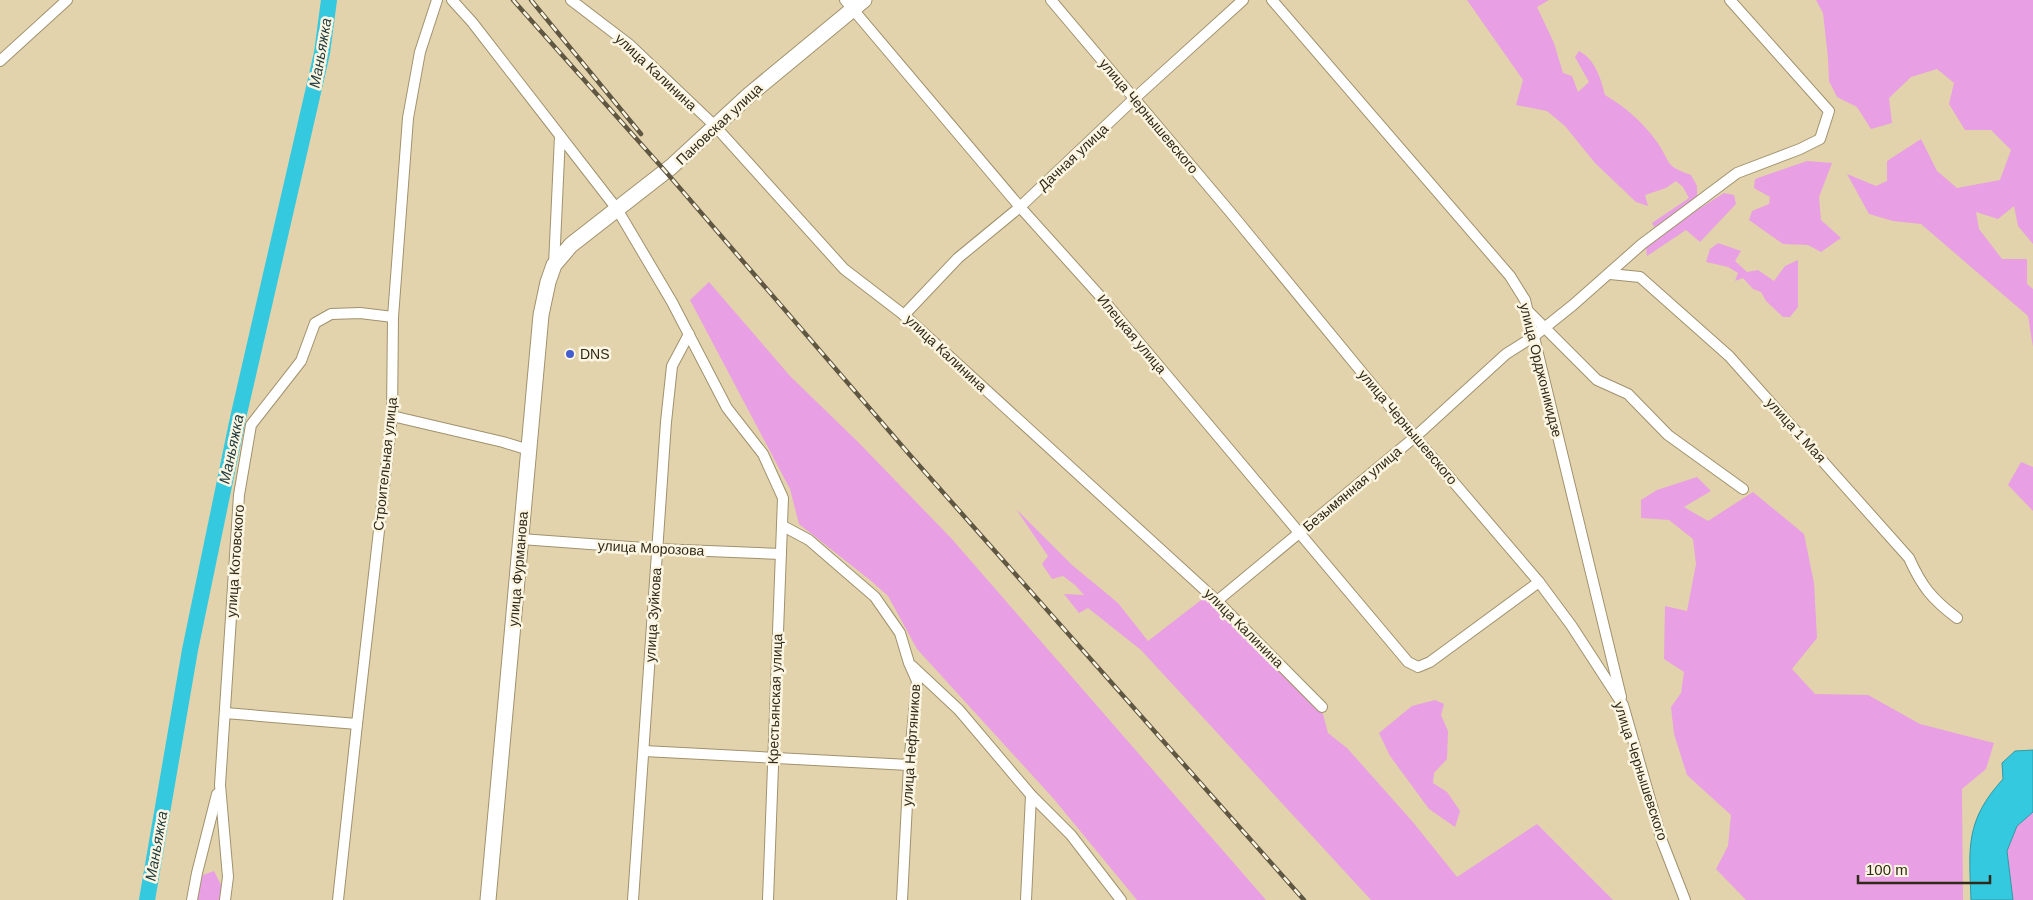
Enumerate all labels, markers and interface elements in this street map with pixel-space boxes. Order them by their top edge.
water label: Маньяжка [305,17,335,89]
street label: улица Калинина [612,30,700,114]
street label: улица Чернышевского [1096,55,1202,177]
street label: Пановская улица [673,80,766,168]
street label: Дачная улица [1035,120,1111,193]
street label: Илецкая улица [1094,291,1170,377]
street label: улица Орджоникидзе [1517,301,1565,439]
street label: улица Калинина [902,311,990,395]
place label: DNS [580,346,610,362]
marker: DNS [564,348,576,360]
street label: улица Чернышевского [1355,366,1461,488]
street label: улица 1 Мая [1763,394,1829,466]
street label: Строительная улица [370,396,400,532]
water label: Маньяжка [215,413,247,485]
street label: Безымянная улица [1300,443,1405,535]
street label: улица Котовского [223,504,247,618]
street label: улица Фурманова [505,510,531,627]
street label: улица Морозова [597,537,705,559]
street label: улица Зуйкова [642,567,664,663]
street label: улица Калинина [1201,585,1287,671]
street label: Крестьянская улица [765,633,785,765]
street label: улица Нефтяников [899,683,923,807]
street label: улица Чернышевского [1611,700,1671,843]
water label: Маньяжка [141,810,171,882]
scale bar [1858,852,1990,884]
text: 100 m [1866,861,1908,878]

